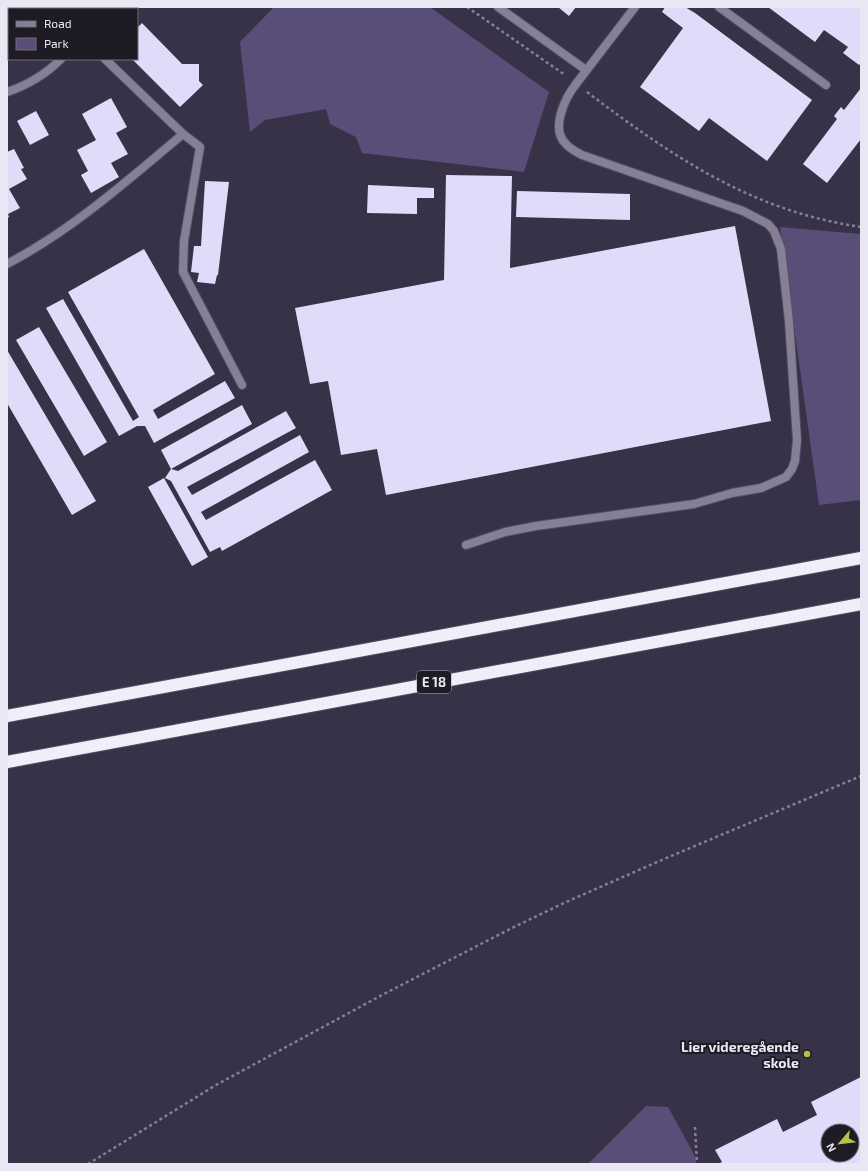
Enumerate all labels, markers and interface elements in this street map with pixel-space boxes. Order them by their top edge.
legend [8,8,138,60]
text: Road [44,16,72,30]
text: Park [44,36,69,50]
road number: E 18 [417,671,451,693]
place label: Lier videregående skole [681,1038,799,1071]
marker: Lier videregående skole [802,1049,812,1059]
north arrow [820,1123,860,1163]
text: N [823,1141,838,1154]

